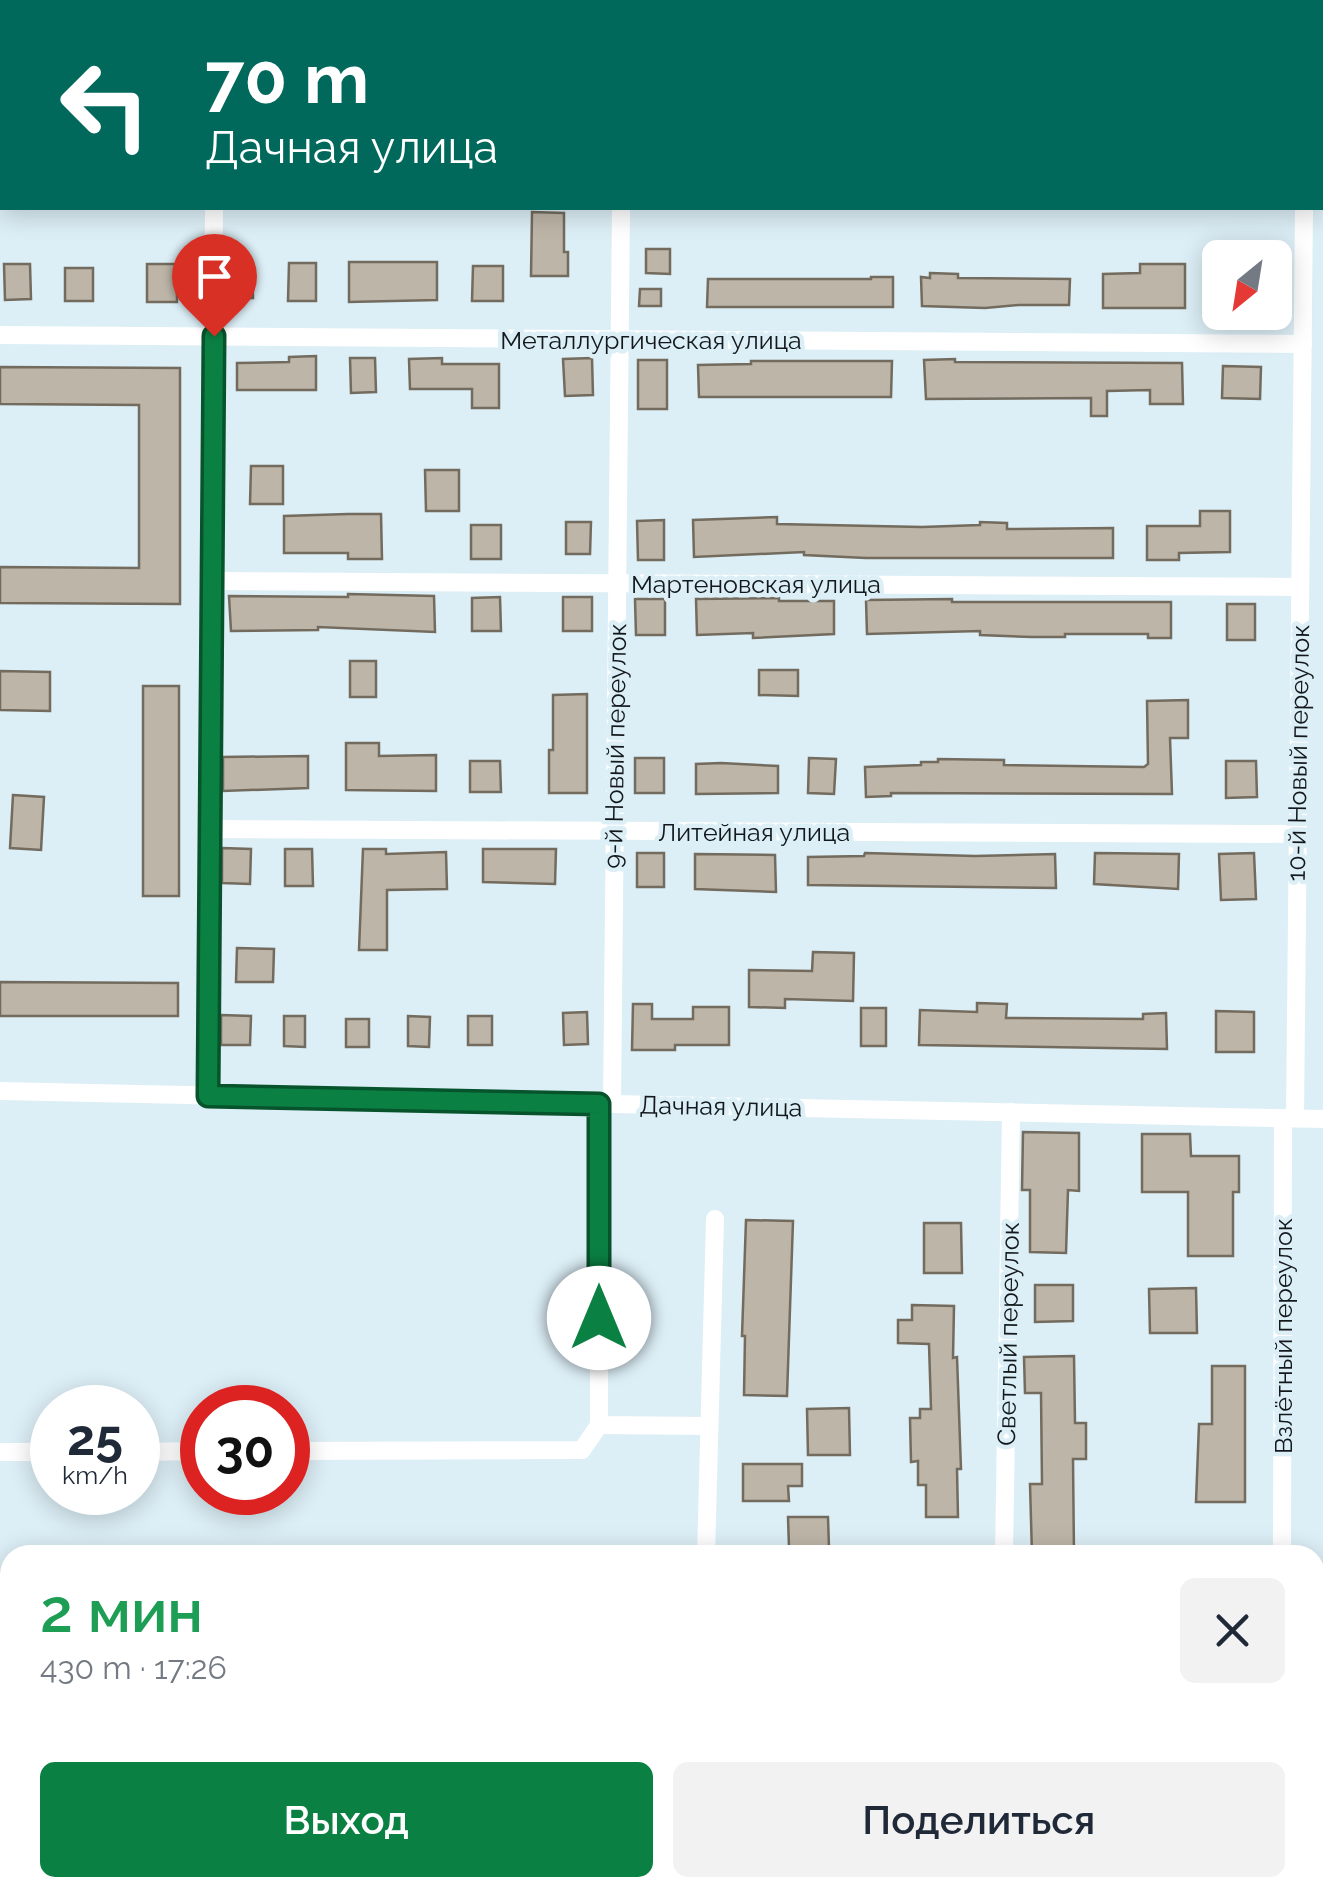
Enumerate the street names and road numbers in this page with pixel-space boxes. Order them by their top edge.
street label: Металлургическая улица [500,325,802,355]
street label: Мартеновская улица [631,569,881,599]
street label: 9-й Новый переулок [598,623,632,869]
street label: 10-й Новый переулок [1281,624,1315,882]
street label: Литейная улица [658,817,850,847]
street label: Дачная улица [639,1090,803,1122]
street label: Взлётный переулок [1268,1218,1298,1454]
street label: Светлый переулок [991,1222,1025,1446]

